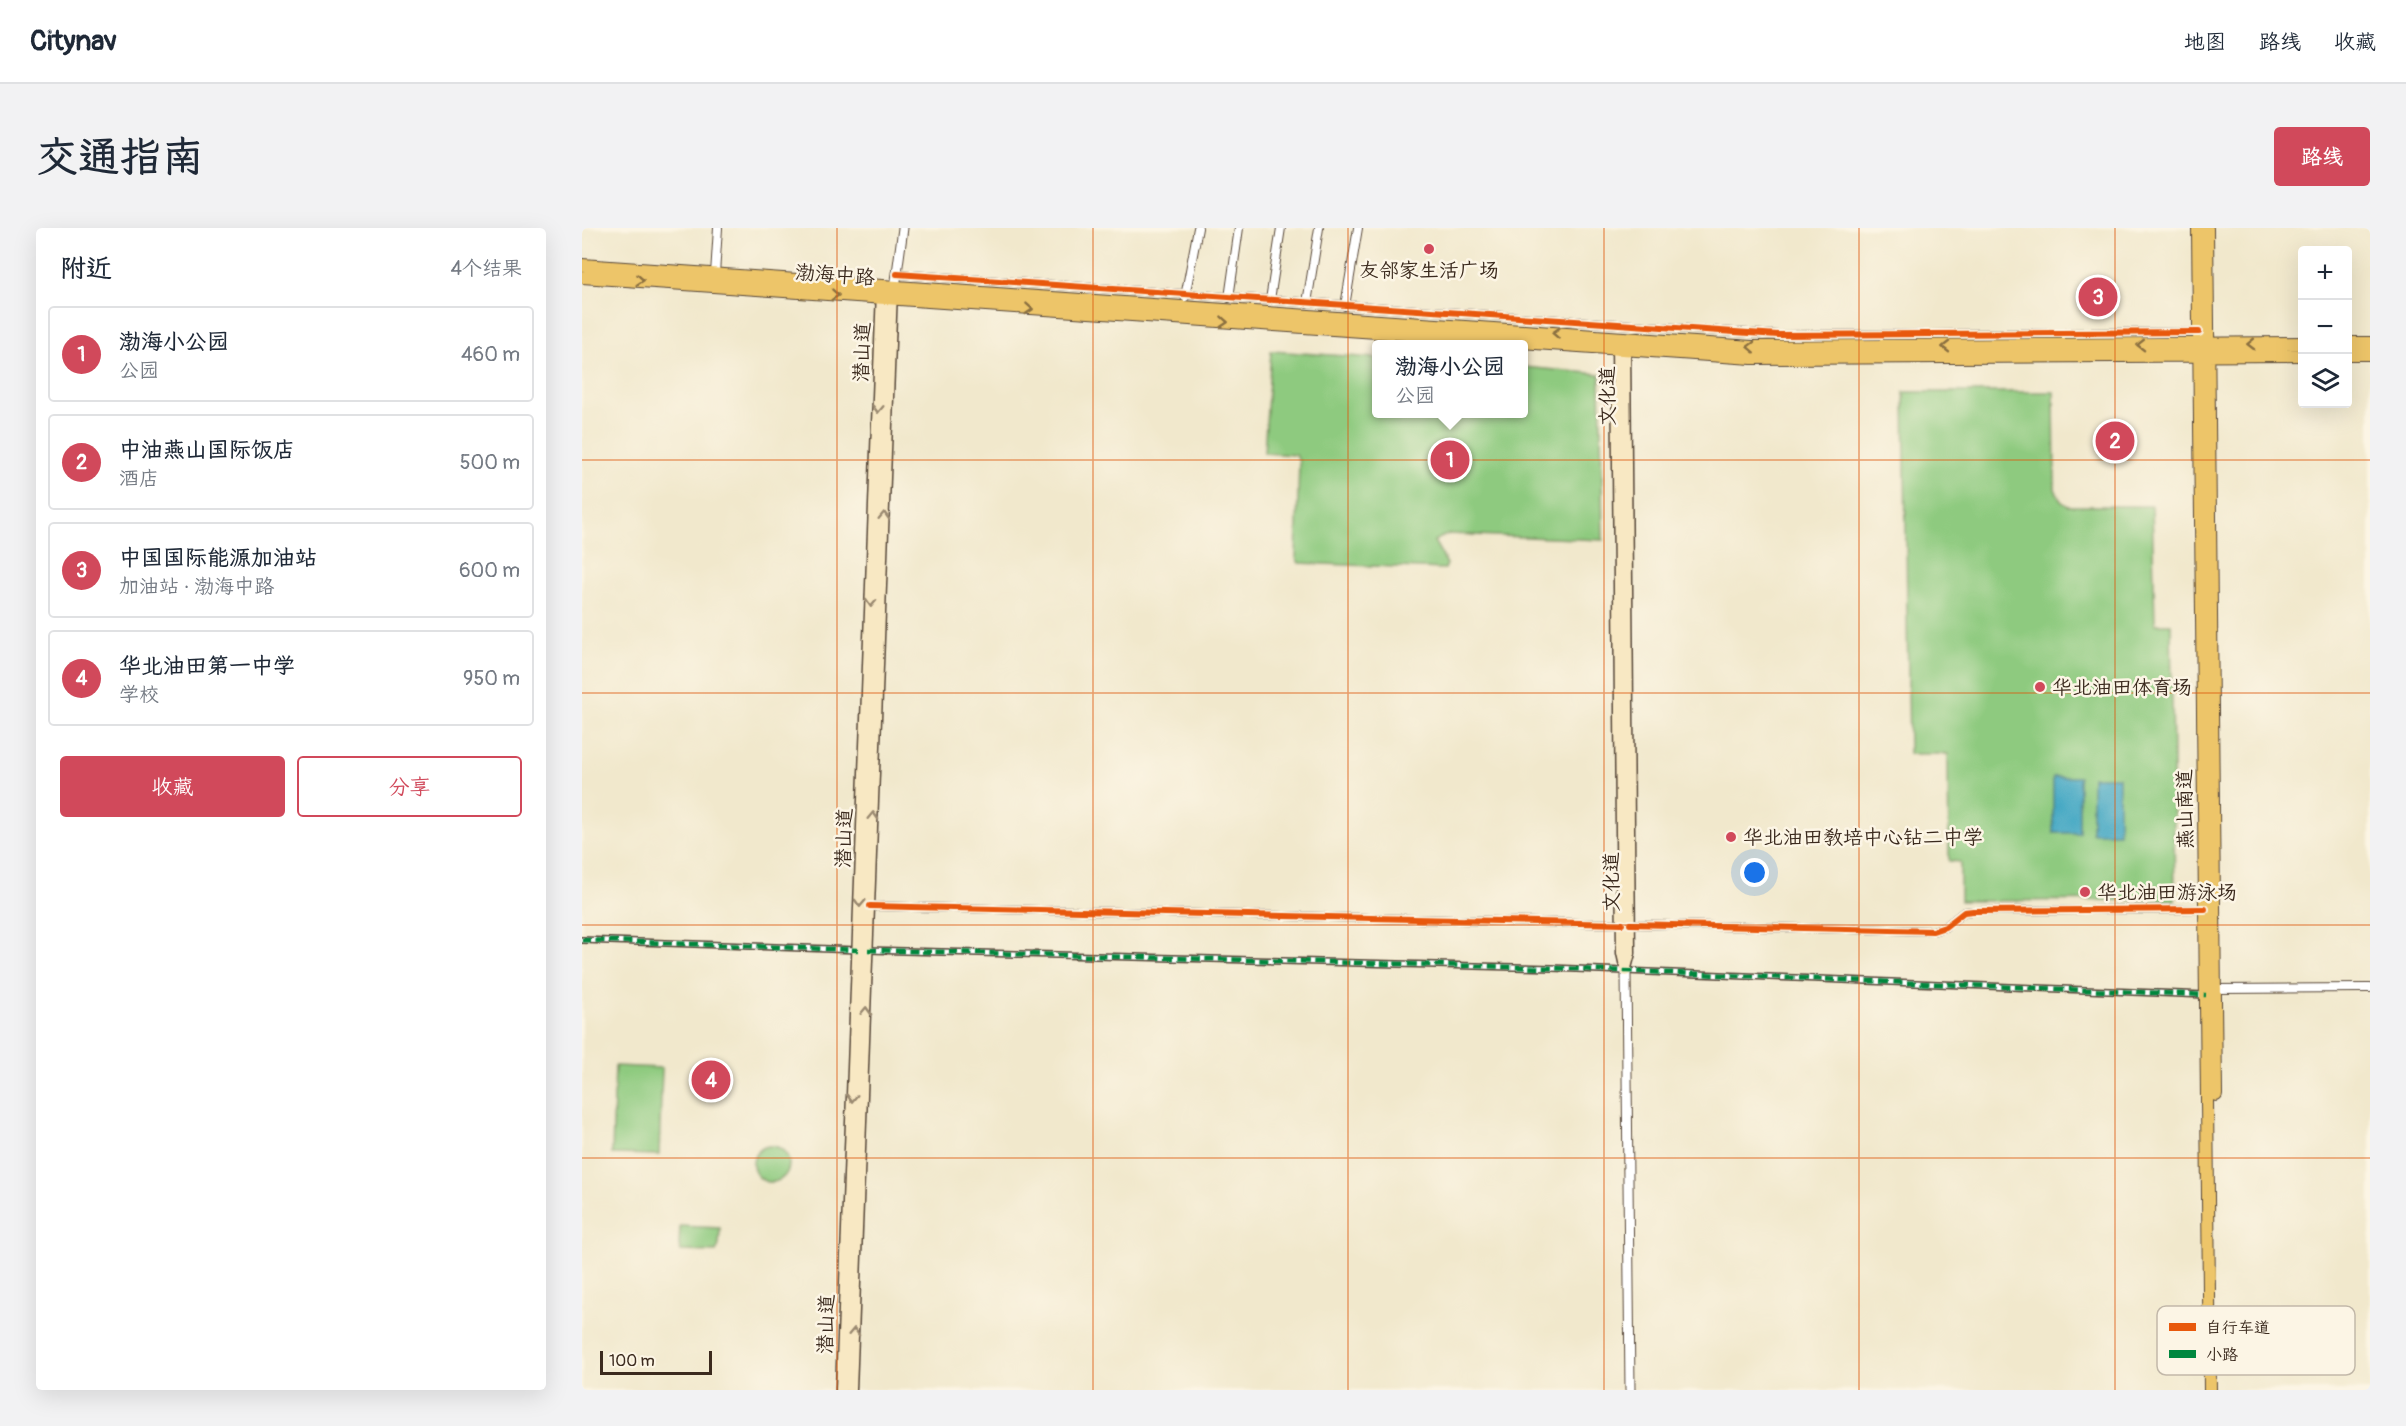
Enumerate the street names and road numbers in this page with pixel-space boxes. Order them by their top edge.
street label: 渤海中路 [794,260,877,290]
street label: 潜山道 [848,322,876,382]
street label: 文化道 [1595,366,1620,426]
street label: 燕山南道 [2172,769,2198,849]
street label: 潜山道 [830,808,858,868]
street label: 文化道 [1599,852,1624,912]
street label: 潜山道 [812,1294,840,1354]

